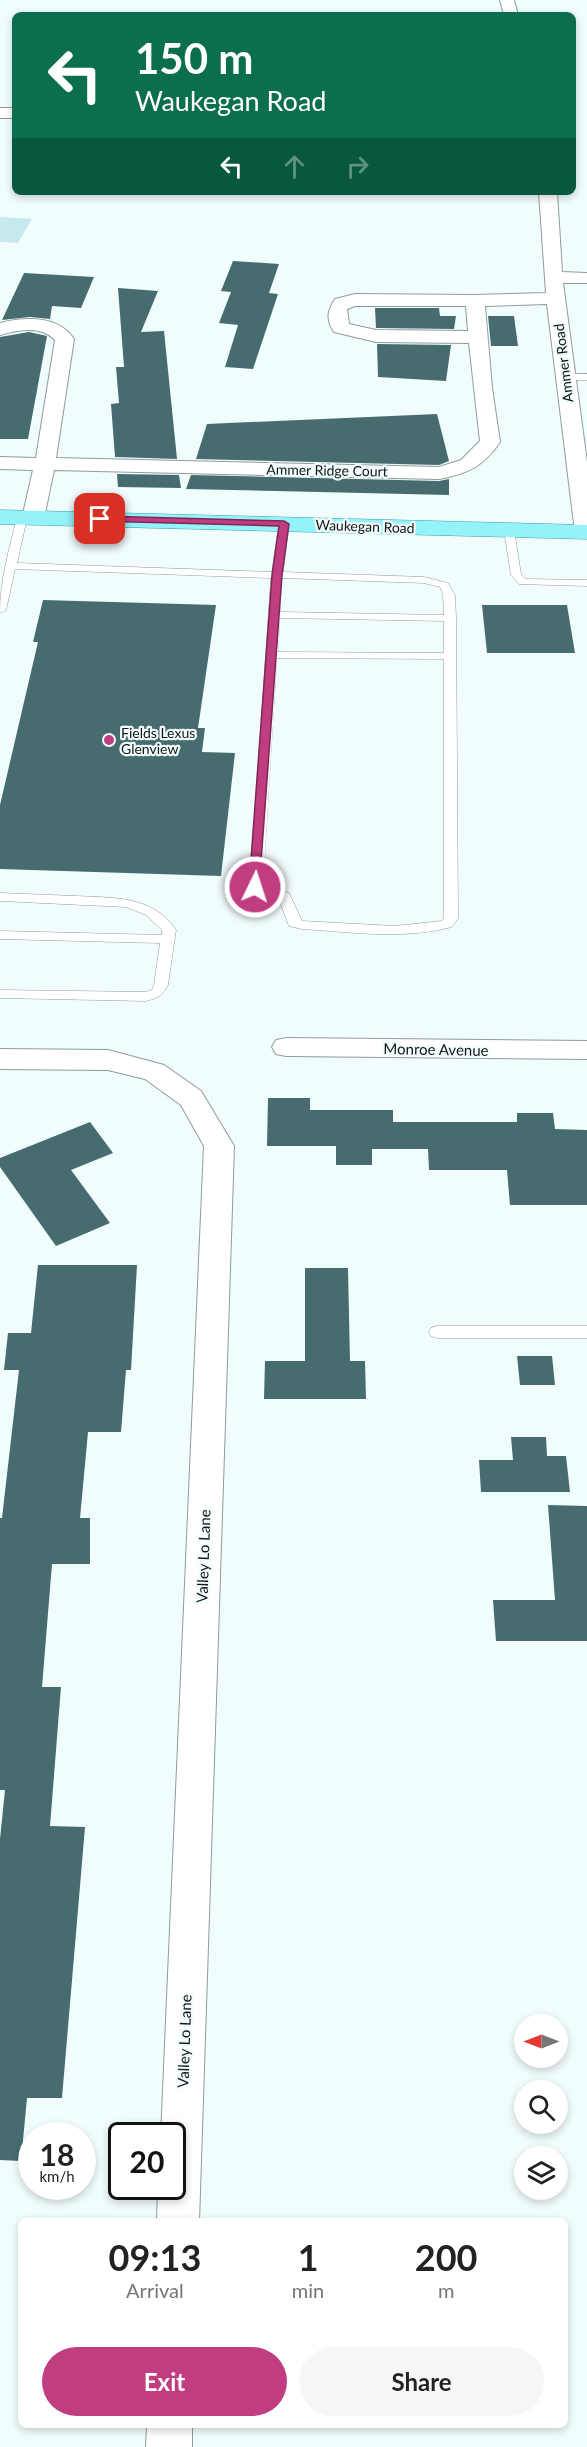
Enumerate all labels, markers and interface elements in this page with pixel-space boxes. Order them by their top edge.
text: 150 m [135,33,253,83]
icon: left [36,36,114,114]
text: Waukegan Road [135,84,326,117]
icon: left [215,150,248,183]
icon: ahead [278,150,311,183]
icon: right [341,150,374,183]
street label: Ammer Road [550,323,576,403]
street label: Ammer Ridge Court [266,460,388,480]
pin [74,493,125,544]
icon: arrive [83,502,116,535]
street label: Waukegan Road [315,516,415,536]
place label: Fields Lexus Glenview [121,724,195,757]
marker: Fields Lexus Glenview [102,733,116,747]
position arrow [223,855,287,919]
street label: Monroe Avenue [383,1039,489,1059]
street label: Valley Lo Lane [192,1509,214,1603]
street label: Valley Lo Lane [173,1994,195,2088]
north arrow [514,2014,568,2068]
map controls [514,2014,568,2200]
button: search [514,2080,568,2134]
speed limit sign: 20 [108,2122,186,2200]
text: 18 [40,2136,74,2172]
button: layers [514,2146,568,2200]
text: km/h [39,2167,75,2185]
text: 09:13 [109,2235,201,2279]
text: 1 [298,2235,319,2279]
text: 200 [415,2235,477,2279]
text: Arrival [126,2278,184,2302]
text: min [292,2278,324,2302]
text: m [438,2278,454,2302]
button: Exit [42,2347,287,2416]
button: Share [299,2347,544,2416]

